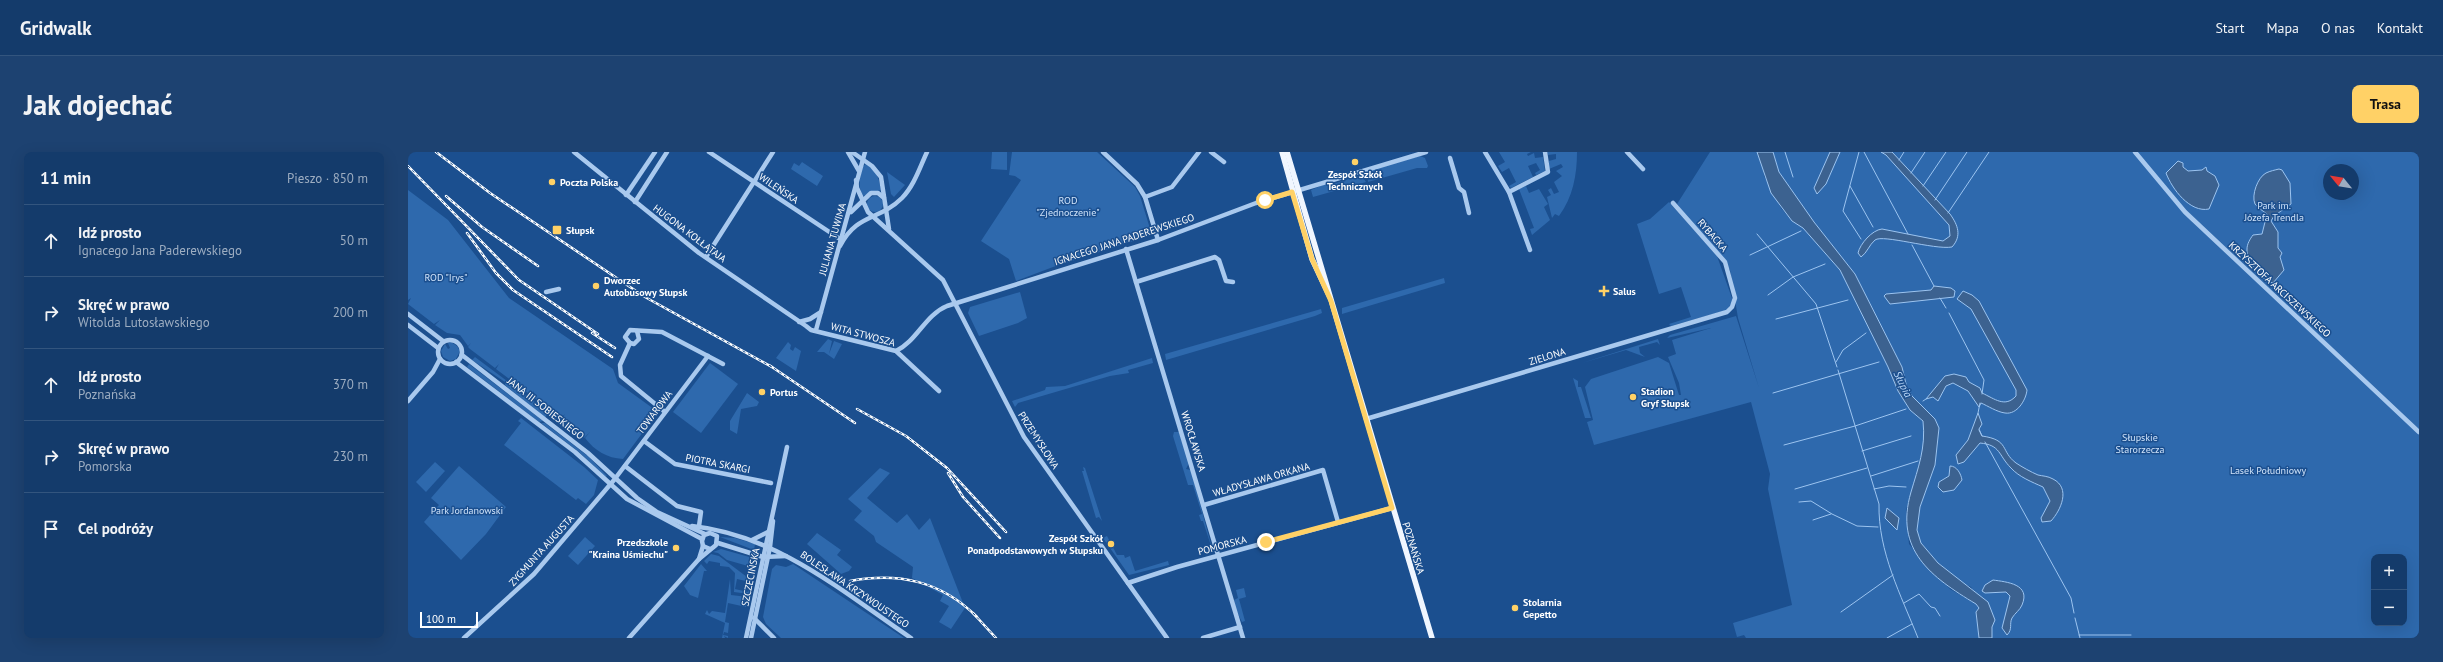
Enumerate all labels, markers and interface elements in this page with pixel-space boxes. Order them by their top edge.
text: Gridwalk [20,16,92,40]
text: Start [2215,19,2244,37]
text: Mapa [2266,19,2299,37]
text: O nas [2321,19,2355,37]
text: Kontakt [2377,19,2423,37]
button: Trasa [2352,85,2419,123]
text: Jak dojechać [24,86,172,123]
marker: Zespół Szkół Technicznych [1350,157,1360,167]
north arrow [2323,164,2359,200]
text: 11 min [40,167,91,189]
place label: Zespół Szkół Technicznych [1327,168,1383,193]
text: Pieszo · 850 m [287,170,368,187]
street label: WILEŃSKA [756,170,801,207]
place label: Poczta Polska [560,176,618,189]
marker: Poczta Polska [547,177,557,187]
route start [1256,191,1274,209]
park label: ROD "Zjednoczenie" [1037,194,1099,219]
park label: Park im. Józefa Trendla [2243,199,2304,224]
street label: JULIANA TUWIMA [816,201,849,278]
street label: HUGONA KOŁŁĄTAJA [650,202,729,265]
street label: IGNACEGO JANA PADEREWSKIEGO [1052,211,1196,268]
street label: RYBACKA [1695,216,1731,255]
text: Idź prosto [78,223,142,242]
marker: Słupsk [551,224,563,236]
place label: Słupsk [566,224,594,237]
icon: ahead [40,230,62,252]
text: 50 m [340,232,368,249]
street label: KRZYSZTOFA ARCISZEWSKIEGO [2226,239,2334,340]
text: Ignacego Jana Paderewskiego [78,242,242,259]
park label: ROD "Irys" [425,271,467,284]
place label: Dworzec Autobusowy Słupsk [604,274,687,299]
marker: Dworzec Autobusowy Słupsk [591,281,601,291]
marker: Salus [1598,285,1610,297]
place label: Salus [1613,285,1636,298]
text: Skręć w prawo [78,295,170,314]
icon: right [40,302,62,324]
text: 200 m [333,304,368,321]
text: Witolda Lutosławskiego [78,314,210,331]
street label: WITA STWOSZA [829,320,897,349]
street label: ZIELONA [1527,345,1567,368]
text: Idź prosto [78,367,142,386]
water label: Słupia [1891,368,1916,400]
icon: ahead [40,374,62,396]
street label: JANA III SOBIESKIEGO [504,374,587,443]
text: 370 m [333,376,368,393]
place label: Stadion Gryf Słupsk [1641,385,1690,410]
text: Poznańska [78,386,136,403]
place label: Portus [770,386,798,399]
marker: Portus [757,387,767,397]
street label: TOWAROWA [634,388,675,437]
marker: Stadion Gryf Słupsk [1628,392,1638,402]
street label: PRZEMYSŁOWA [1015,409,1062,472]
street label: WROCŁAWSKA [1178,409,1209,473]
park label: Słupskie Starorzecza [2116,431,2164,456]
text: Skręć w prawo [78,439,170,458]
icon: right [40,446,62,468]
text: 230 m [333,448,368,465]
street label: PIOTRA SKARGI [684,451,751,476]
text: Pomorska [78,458,132,475]
street label: WŁADYSŁAWA ORKANA [1211,459,1311,500]
park label: Lasek Południowy [2230,464,2306,477]
park label: Park Jordanowski [431,504,503,517]
street label: ZYGMUNTA AUGUSTA [506,512,577,589]
icon: arrive [40,518,62,540]
text: Cel podróży [78,519,153,538]
street label: POZNAŃSKA [1399,521,1428,576]
place label: Zespół Szkół Ponadpodstawowych w Słupsku [968,532,1104,557]
street label: POMORSKA [1196,533,1248,558]
route end [1257,533,1275,551]
place label: Przedszkole "Kraina Uśmiechu" [588,536,668,561]
marker: Zespół Szkół Ponadpodstawowych w Słupsku [1106,539,1116,549]
marker: Przedszkole "Kraina Uśmiechu" [671,543,681,553]
street label: SZCZECIŃSKA [738,547,763,607]
street label: BOLESŁAWA KRZYWOUSTEGO [798,548,912,631]
map controls [2371,554,2407,626]
button: + [2371,554,2407,590]
button: − [2371,590,2407,626]
place label: Stolarnia Gepetto [1523,596,1562,621]
marker: Stolarnia Gepetto [1510,603,1520,613]
scale bar [420,610,478,629]
text: 100 m [426,612,456,626]

